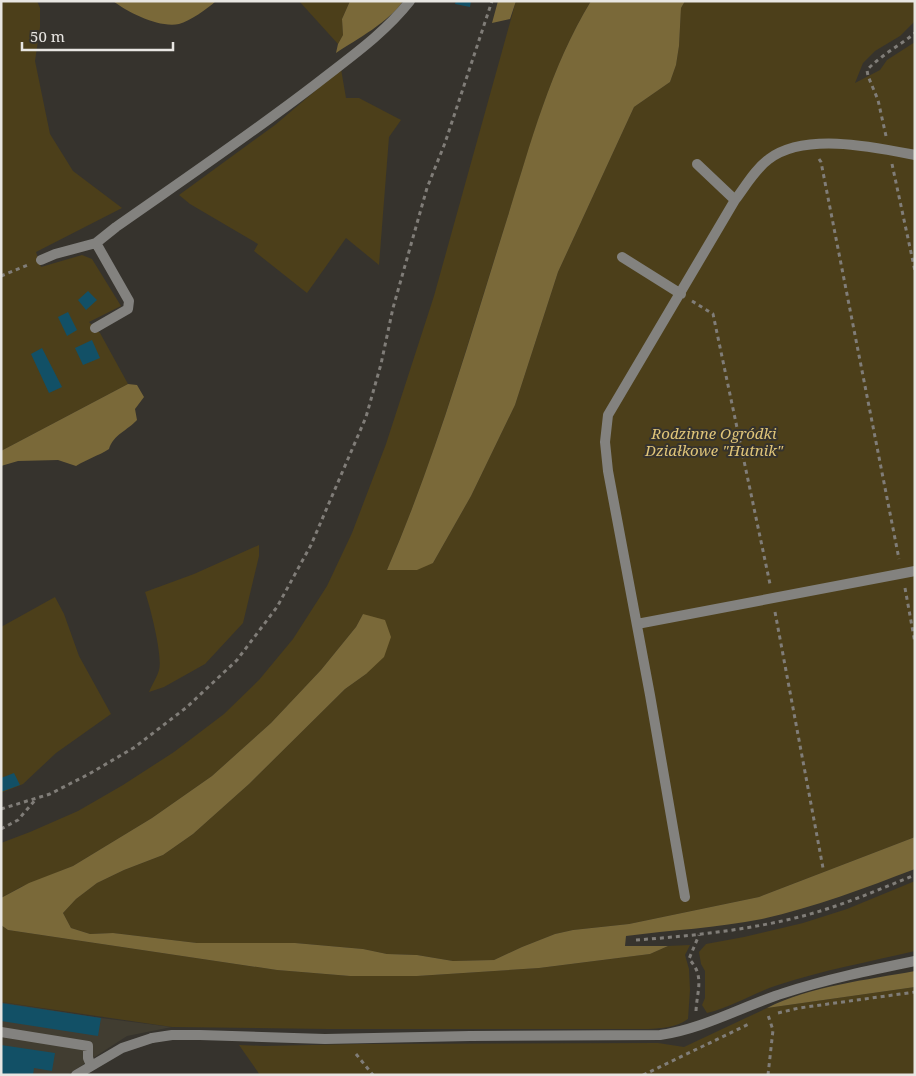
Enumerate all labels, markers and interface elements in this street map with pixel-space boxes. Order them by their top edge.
scale bar [22,20,174,52]
text: 50 m [30,26,65,46]
park label: Rodzinne Ogródki Działkowe "Hutnik" [644,423,784,460]

